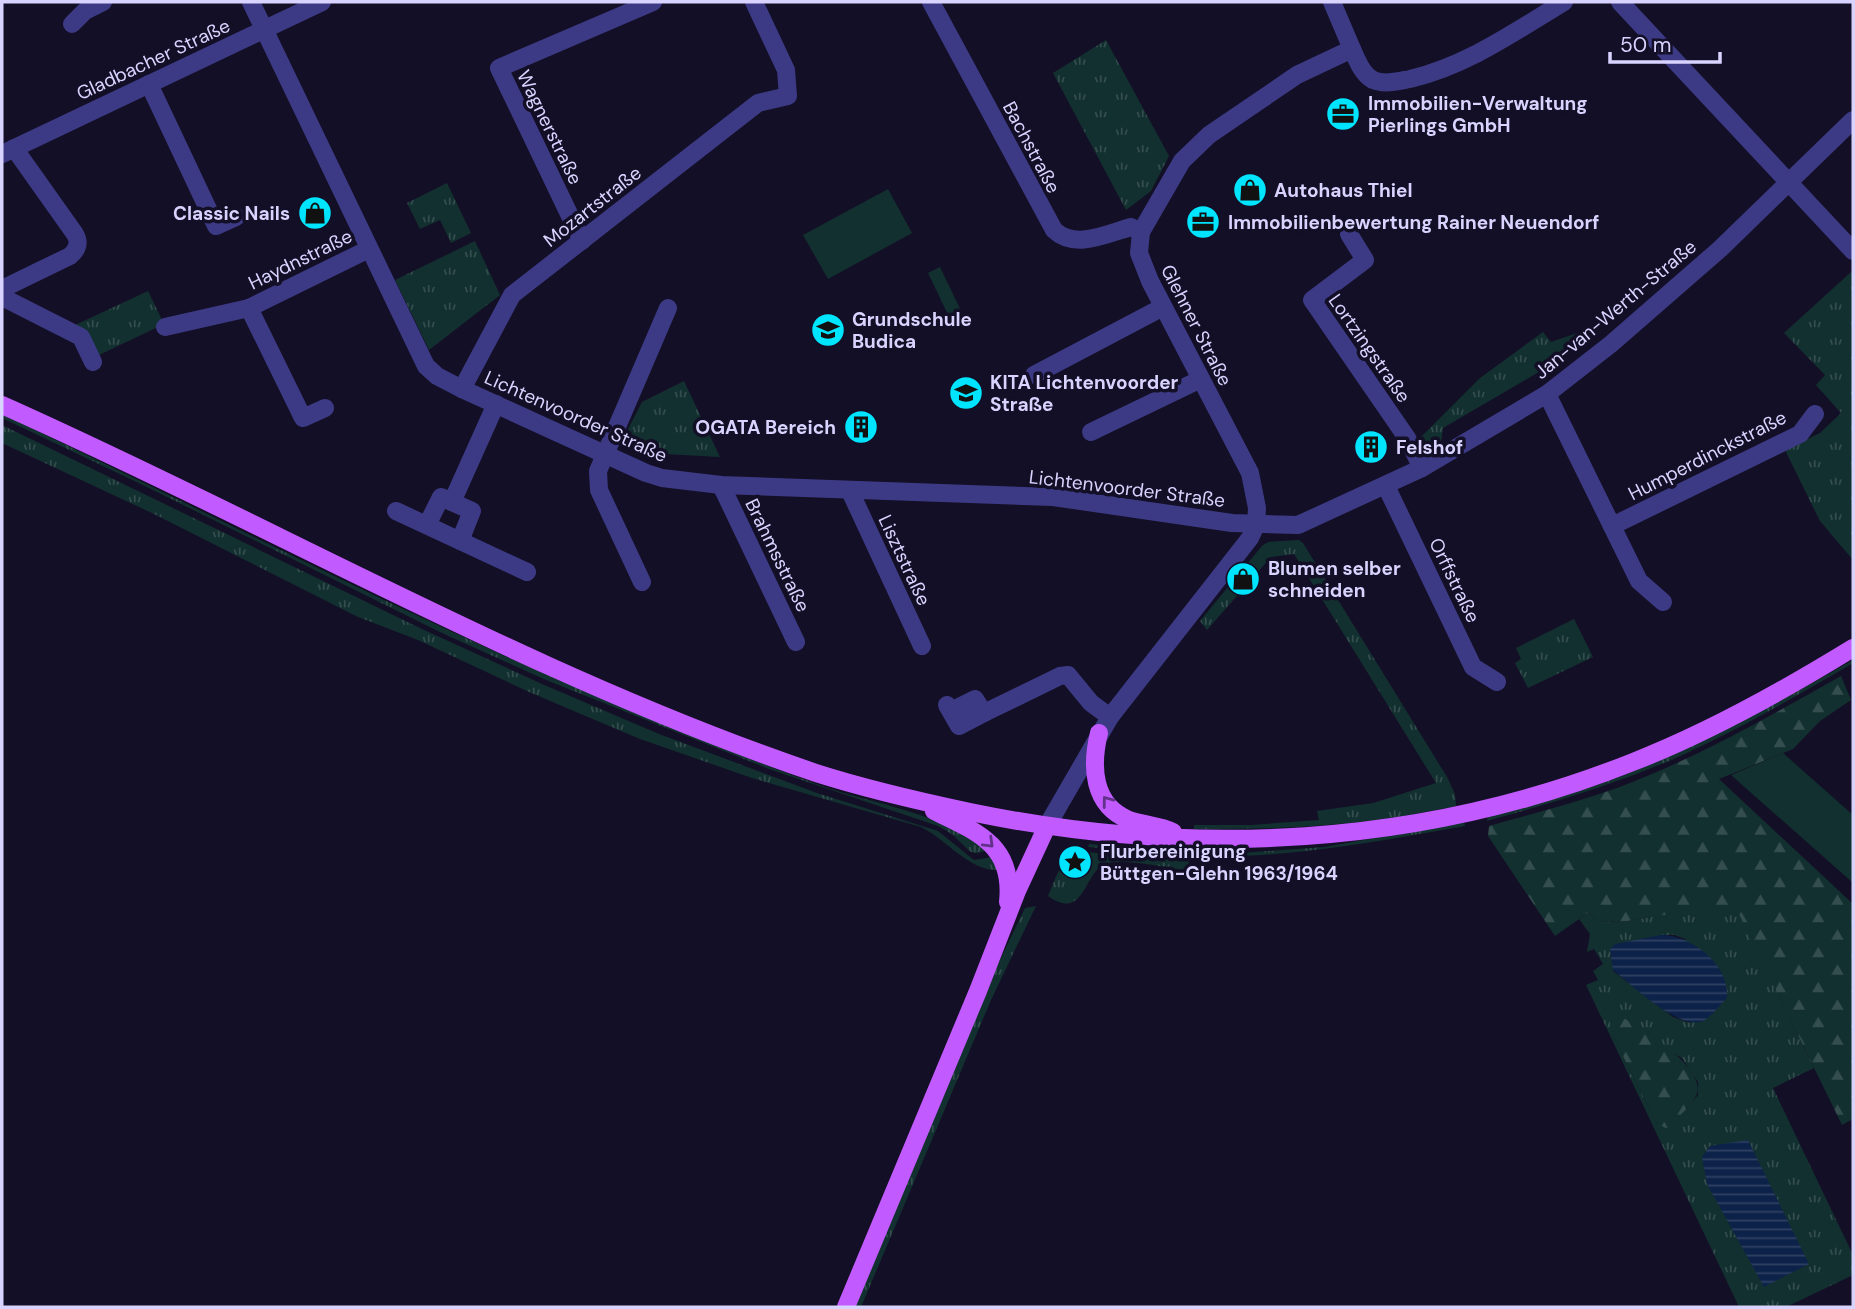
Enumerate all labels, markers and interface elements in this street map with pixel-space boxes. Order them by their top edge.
street label: Gladbacher Straße [72,13,234,106]
scale bar [1610,21,1720,65]
text: 50 m [1620,31,1671,59]
street label: Wagnerstraße [511,66,588,188]
place label: Immobilien-Verwaltung Pierlings GmbH [1368,91,1588,138]
office icon: Immobilien-Verwaltung Pierlings GmbH [1324,95,1362,133]
street label: Bachstraße [997,97,1066,198]
street label: Mozartstraße [538,160,646,253]
shop icon: Autohaus Thiel [1231,171,1269,209]
place label: Autohaus Thiel [1274,178,1413,203]
shop icon: Classic Nails [296,194,334,232]
place label: Classic Nails [173,201,290,226]
office icon: Immobilienbewertung Rainer Neuendorf [1184,203,1222,241]
place label: Immobilienbewertung Rainer Neuendorf [1228,210,1599,235]
street label: Haydnstraße [244,224,356,295]
street label: Jan-van-Werth-Straße [1529,234,1702,385]
street label: Glehner Straße [1155,260,1238,390]
street label: Lortzingstraße [1323,289,1416,408]
place label: Grundschule Budica [852,307,972,354]
school or university icon: Grundschule Budica [809,311,847,349]
street label: Lichtenvoorder Straße [480,365,671,468]
place label: KITA Lichtenvoorder Straße [990,370,1179,417]
school or university icon: KITA Lichtenvoorder Straße [947,374,985,412]
street label: Humperdinckstraße [1624,405,1791,506]
building icon: OGATA Bereich [842,408,880,446]
place label: OGATA Bereich [695,415,836,440]
building icon: Felshof [1352,428,1390,466]
place label: Felshof [1396,435,1463,460]
street label: Lichtenvoorder Straße [1027,464,1226,513]
street label: Brahmsstraße [739,494,816,616]
street label: Lisztstraße [873,511,936,610]
street label: Orffstraße [1423,534,1486,627]
place label: Blumen selber schneiden [1268,556,1401,603]
shop icon: Blumen selber schneiden [1224,560,1262,598]
one-way arrow [1103,796,1115,809]
one-way arrow [980,835,993,848]
place label: Flurbereinigung Büttgen-Glehn 1963/1964 [1100,839,1338,886]
place icon: Flurbereinigung Büttgen-Glehn 1963/1964 [1056,843,1094,881]

